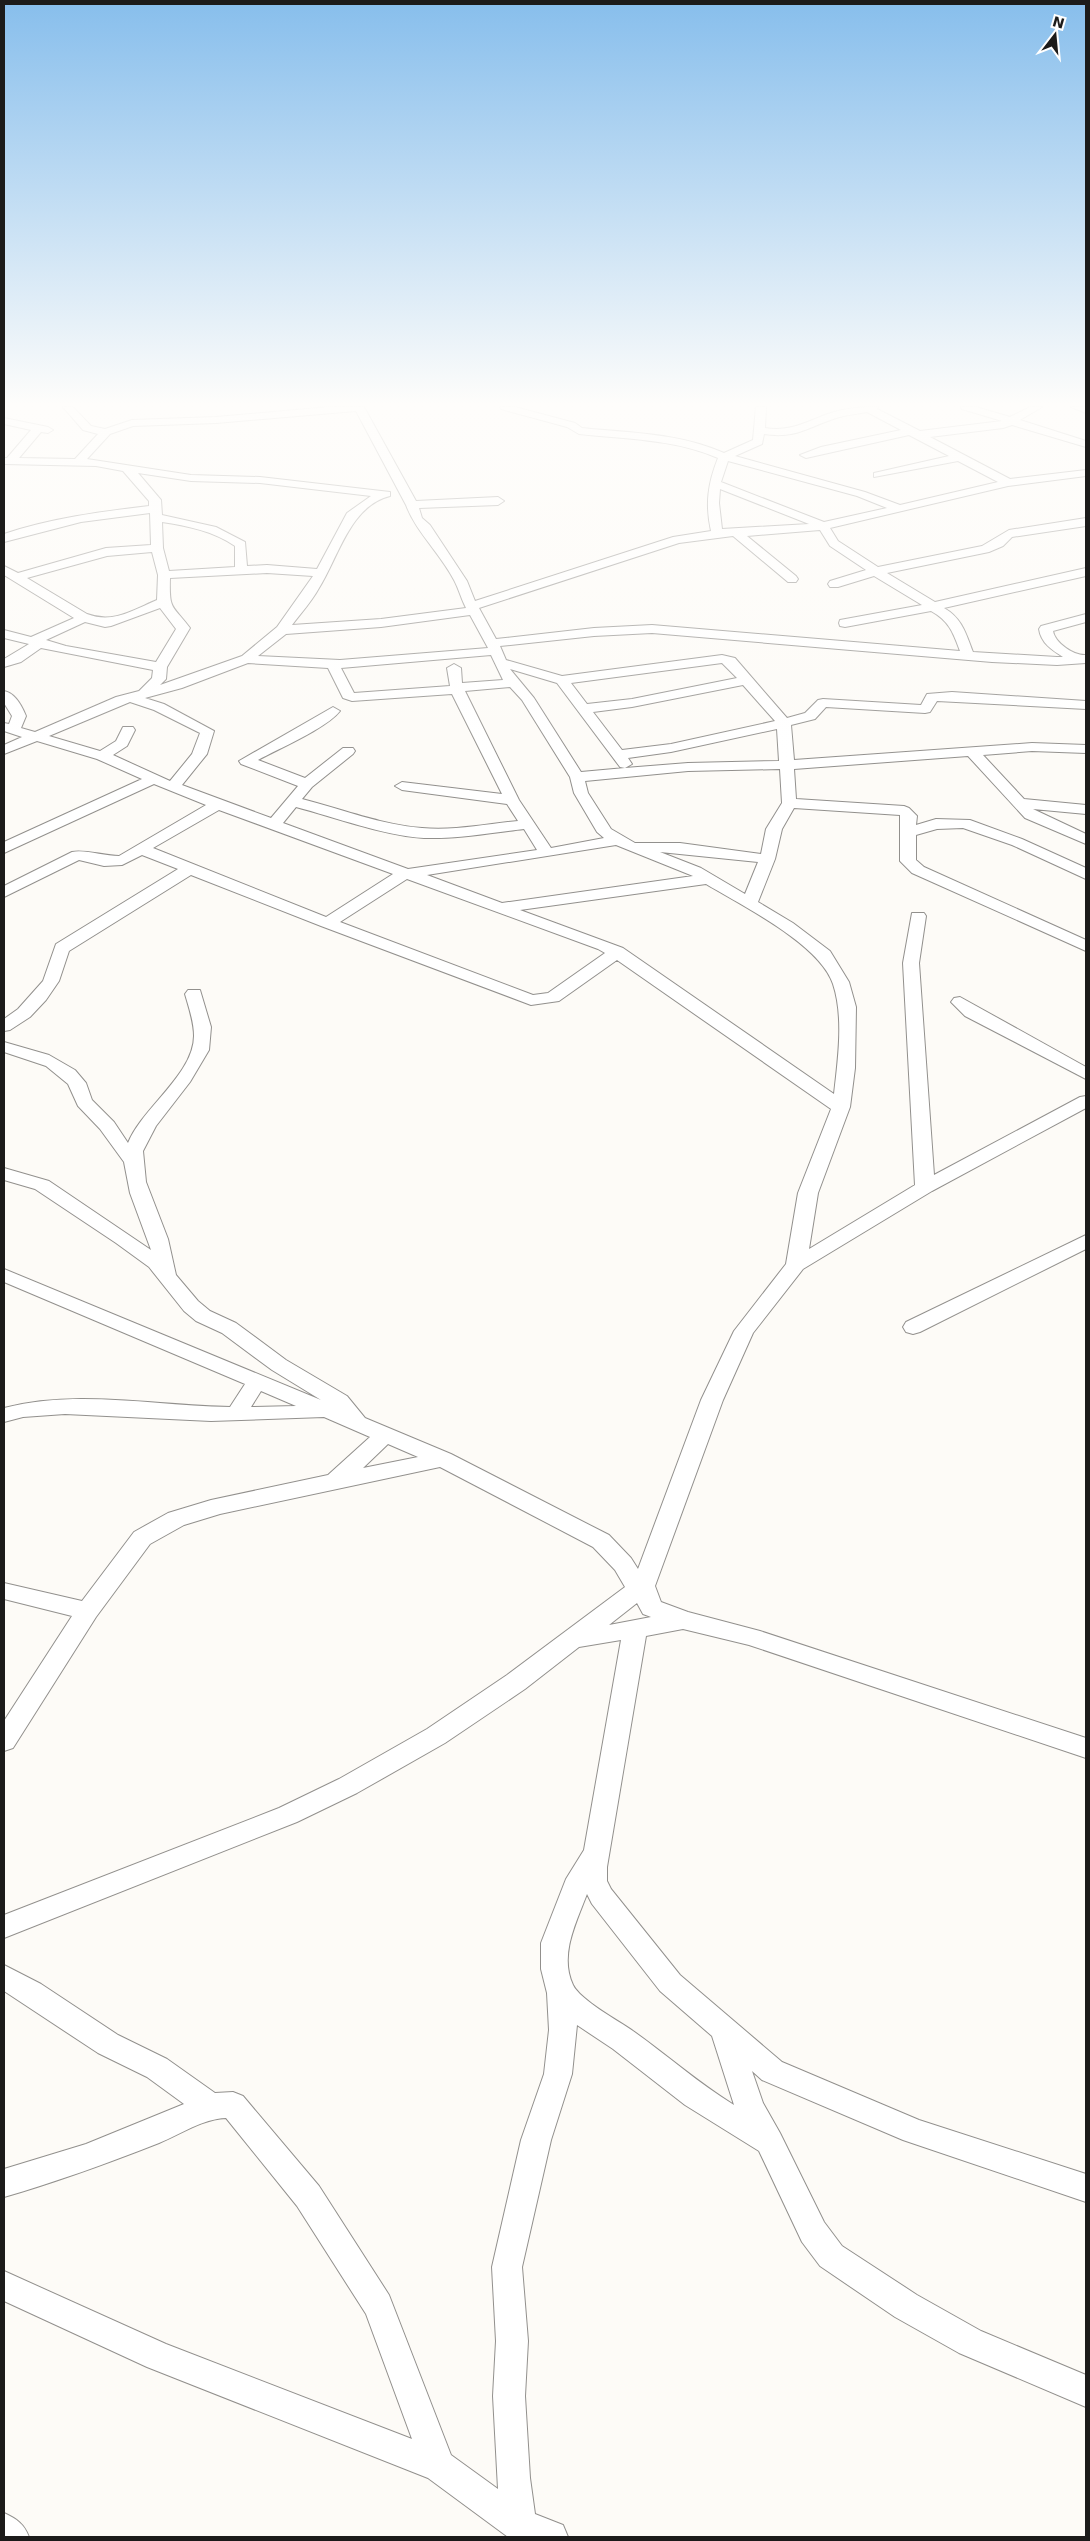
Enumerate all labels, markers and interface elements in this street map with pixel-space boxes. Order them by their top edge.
north arrow [1030,10,1080,60]
text: N [1051,13,1066,32]

